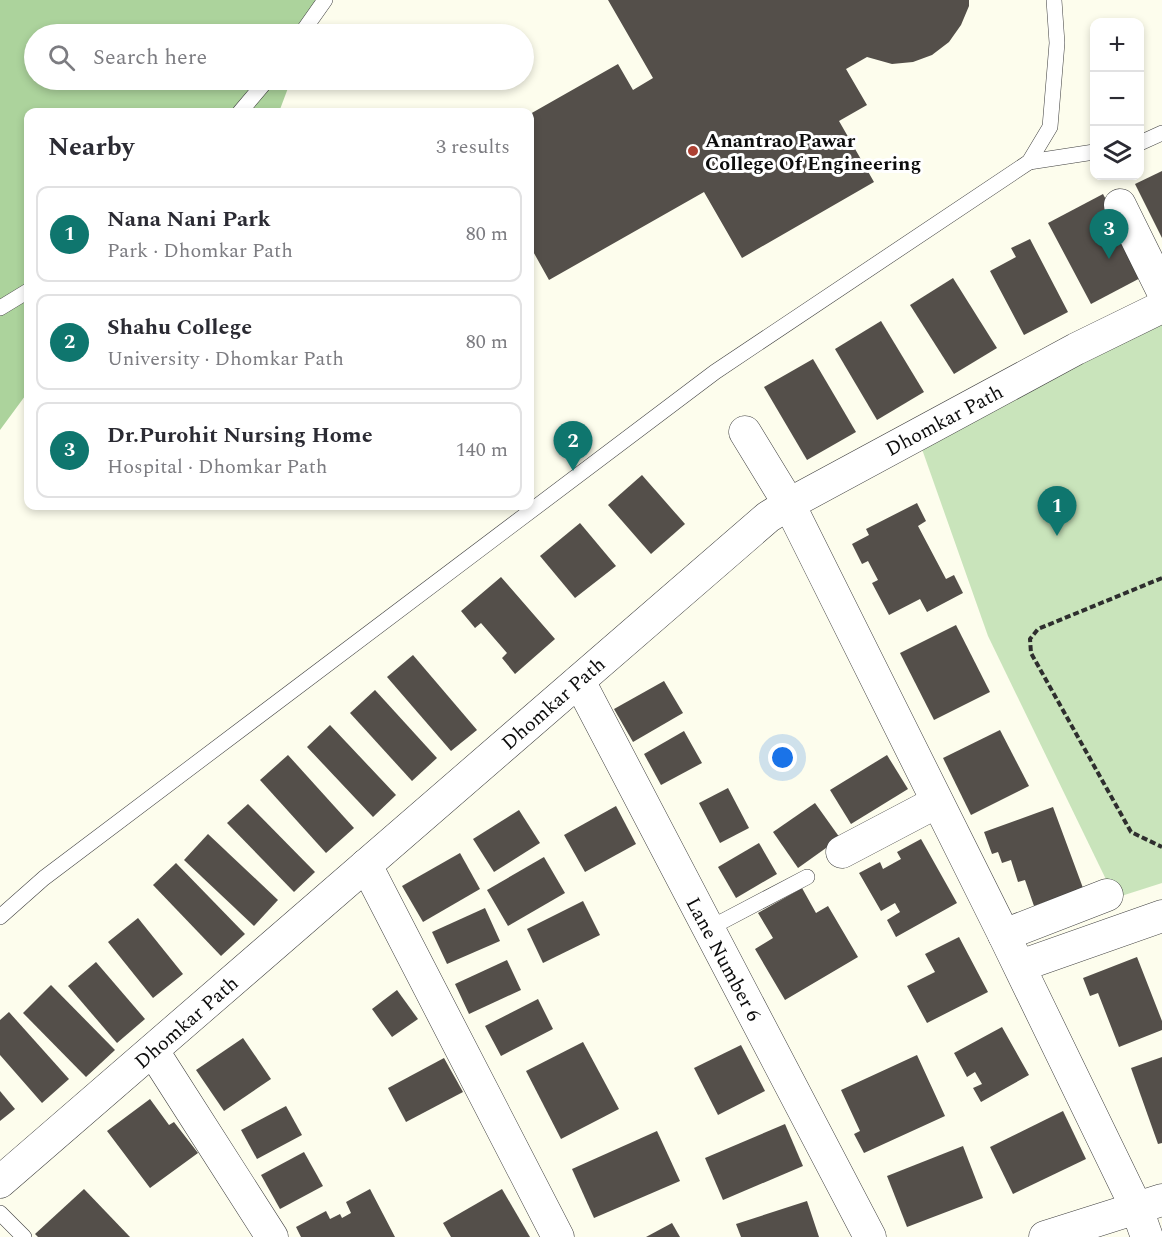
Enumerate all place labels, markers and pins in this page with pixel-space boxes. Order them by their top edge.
place label: Anantrao Pawar College Of Engineering [705,126,921,179]
marker: Anantrao Pawar College Of Engineering [686,144,700,158]
pin: 3 [1090,210,1128,259]
pin: 2 [554,422,592,471]
pin: 1 [1038,486,1076,536]

